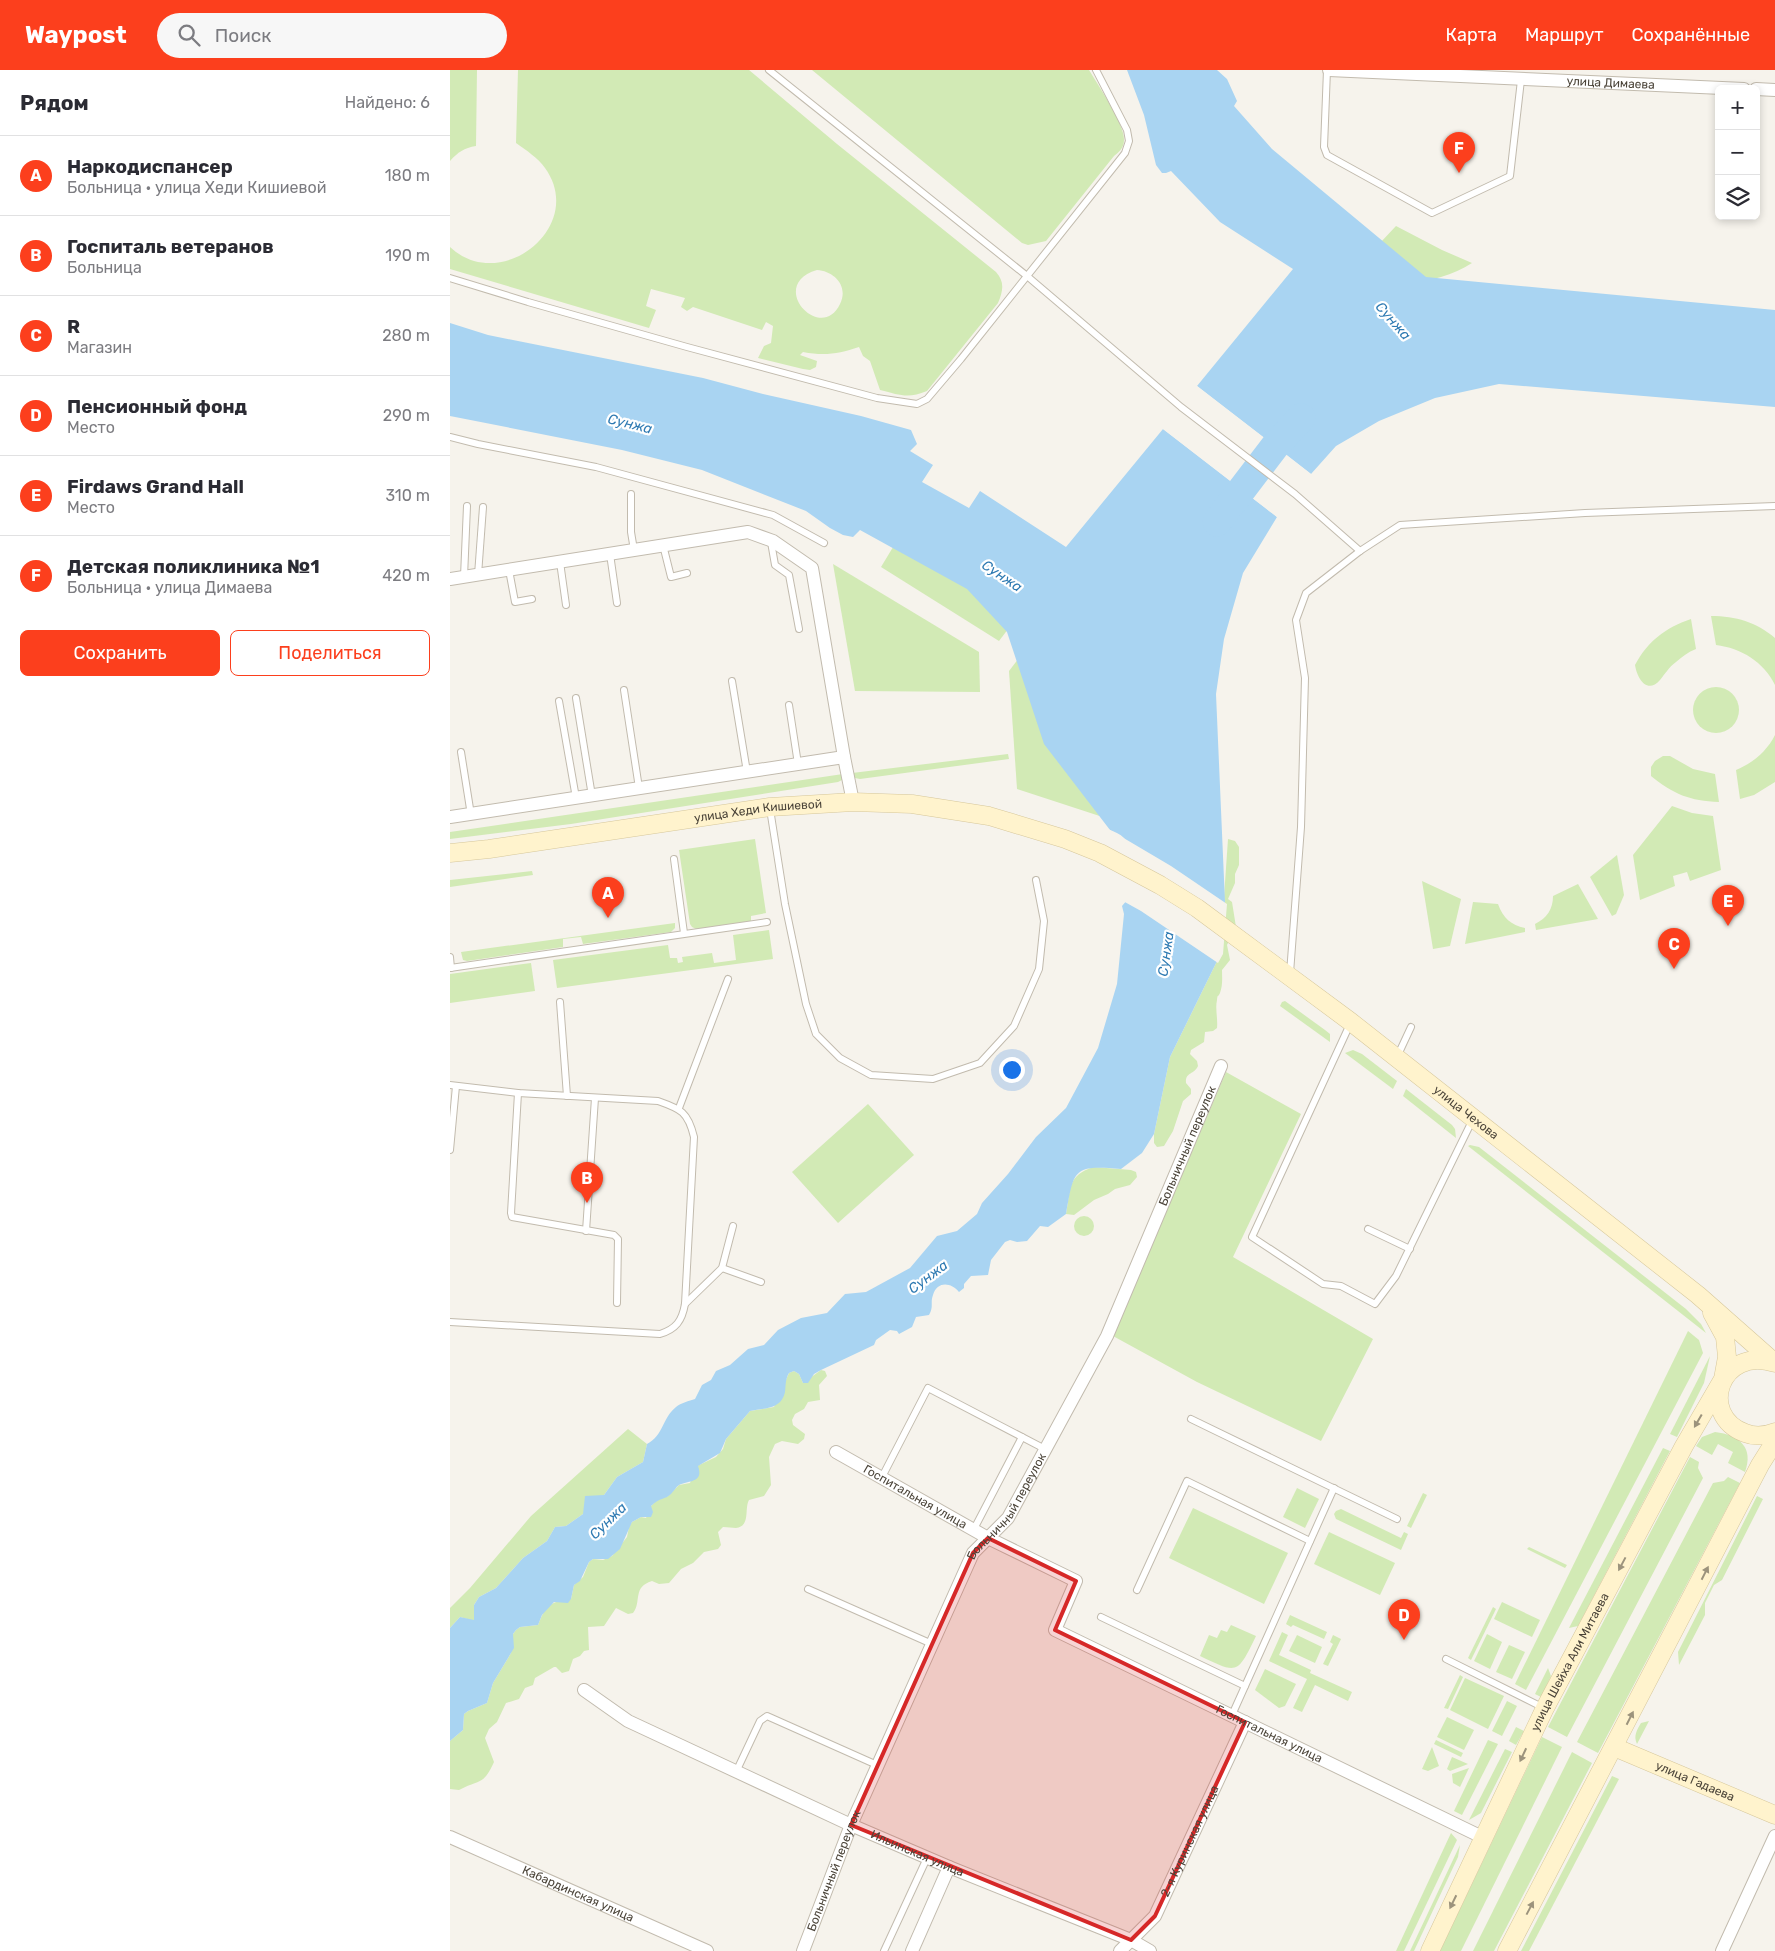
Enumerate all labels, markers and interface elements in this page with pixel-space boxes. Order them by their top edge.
search box [157,13,507,58]
text: Waypost [25,21,127,49]
icon: search [175,21,203,49]
text: Поиск [215,24,272,47]
text: Карта [1446,24,1497,46]
text: Маршрут [1525,24,1604,46]
text: Сохранённые [1632,24,1750,46]
street label: улица Димаева [1566,74,1655,92]
map controls [1715,85,1760,220]
button: + [1715,85,1760,130]
text: Рядом [20,90,89,115]
text: Найдено: 6 [345,93,430,112]
button: − [1715,130,1760,175]
pin: F [1443,132,1475,173]
text: Наркодиспансер [67,155,233,178]
text: A [30,166,42,185]
text: 180 m [385,166,430,185]
button: layers [1715,175,1760,220]
text: Больница · улица Хеди Кишиевой [67,178,326,197]
text: Госпиталь ветеранов [67,235,274,258]
text: B [30,246,42,265]
text: 190 m [385,246,430,265]
text: Больница [67,258,142,277]
water label: Сунжа [1372,298,1414,344]
text: R [67,315,80,338]
text: C [30,326,42,345]
text: 280 m [382,326,430,345]
text: Магазин [67,338,132,357]
text: Пенсионный фонд [67,395,247,418]
text: D [30,406,42,425]
text: 290 m [383,406,430,425]
water label: Сунжа [606,410,654,438]
text: Место [67,418,115,437]
text: Firdaws Grand Hall [67,475,244,498]
text: E [31,486,41,505]
text: 310 m [386,486,430,505]
text: Место [67,498,115,517]
text: Детская поликлиника №1 [67,555,320,578]
water label: Сунжа [979,556,1025,596]
text: F [31,566,41,585]
text: 420 m [382,566,430,585]
text: Больница · улица Димаева [67,578,272,597]
button: Сохранить [20,630,220,676]
button: Поделиться [230,630,430,676]
street label: улица Хеди Кишиевой [693,797,822,825]
pin: A [592,877,624,918]
pin: E [1712,885,1744,926]
pin: C [1658,928,1690,969]
water label: Сунжа [1154,931,1178,977]
your location [999,1057,1025,1083]
street label: Больничный переулок [1156,1083,1219,1208]
street label: улица Чехова [1431,1083,1501,1142]
pin: B [571,1162,603,1203]
water label: Сунжа [905,1257,951,1297]
one-way arrow [1694,1414,1702,1428]
street label: Больничный переулок [964,1450,1049,1562]
street label: Госпитальная улица [861,1462,969,1532]
water label: Сунжа [586,1499,630,1543]
one-way arrow [1617,1557,1626,1571]
one-way arrow [1701,1566,1709,1580]
street label: улица Шейха Али Митаева [1528,1591,1612,1733]
pin: D [1388,1599,1420,1640]
street label: Госпитальная улица [1214,1702,1325,1766]
one-way arrow [1626,1710,1634,1725]
one-way arrow [1518,1748,1526,1762]
street label: улица Гадаева [1654,1758,1737,1804]
street label: 2-я Куринская улица [1158,1783,1222,1899]
street label: Больничный переулок [804,1807,864,1933]
street label: Ильинская улица [868,1827,966,1879]
street label: Кабардинская улица [520,1863,636,1925]
one-way arrow [1449,1895,1457,1909]
one-way arrow [1526,1901,1534,1915]

